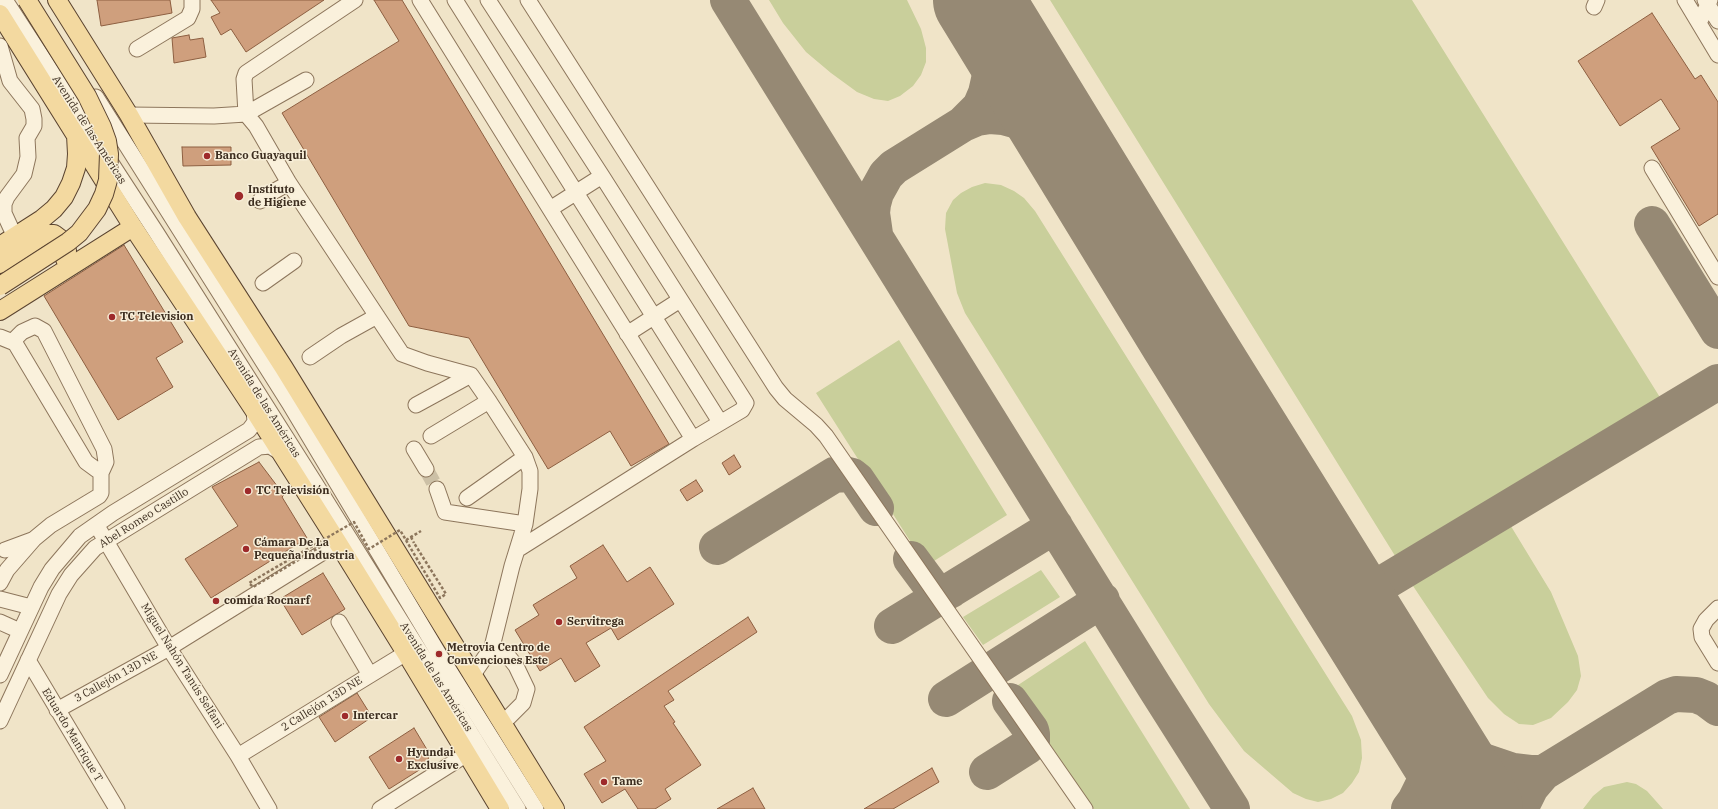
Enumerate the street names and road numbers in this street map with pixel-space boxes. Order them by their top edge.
street label: Avenida de las Américas [49,73,129,187]
street label: Avenida de las Américas [225,346,303,460]
street label: Abel Romeo Castillo [97,485,191,551]
street label: Miguel Nahón Tanús Selfani [138,601,226,731]
street label: Avenida de las Américas [397,620,475,734]
street label: 3 Callejón 13D NE [72,649,160,705]
street label: 2 Callejón 13D NE [279,674,365,734]
street label: Eduardo Manrique T [39,686,105,784]

